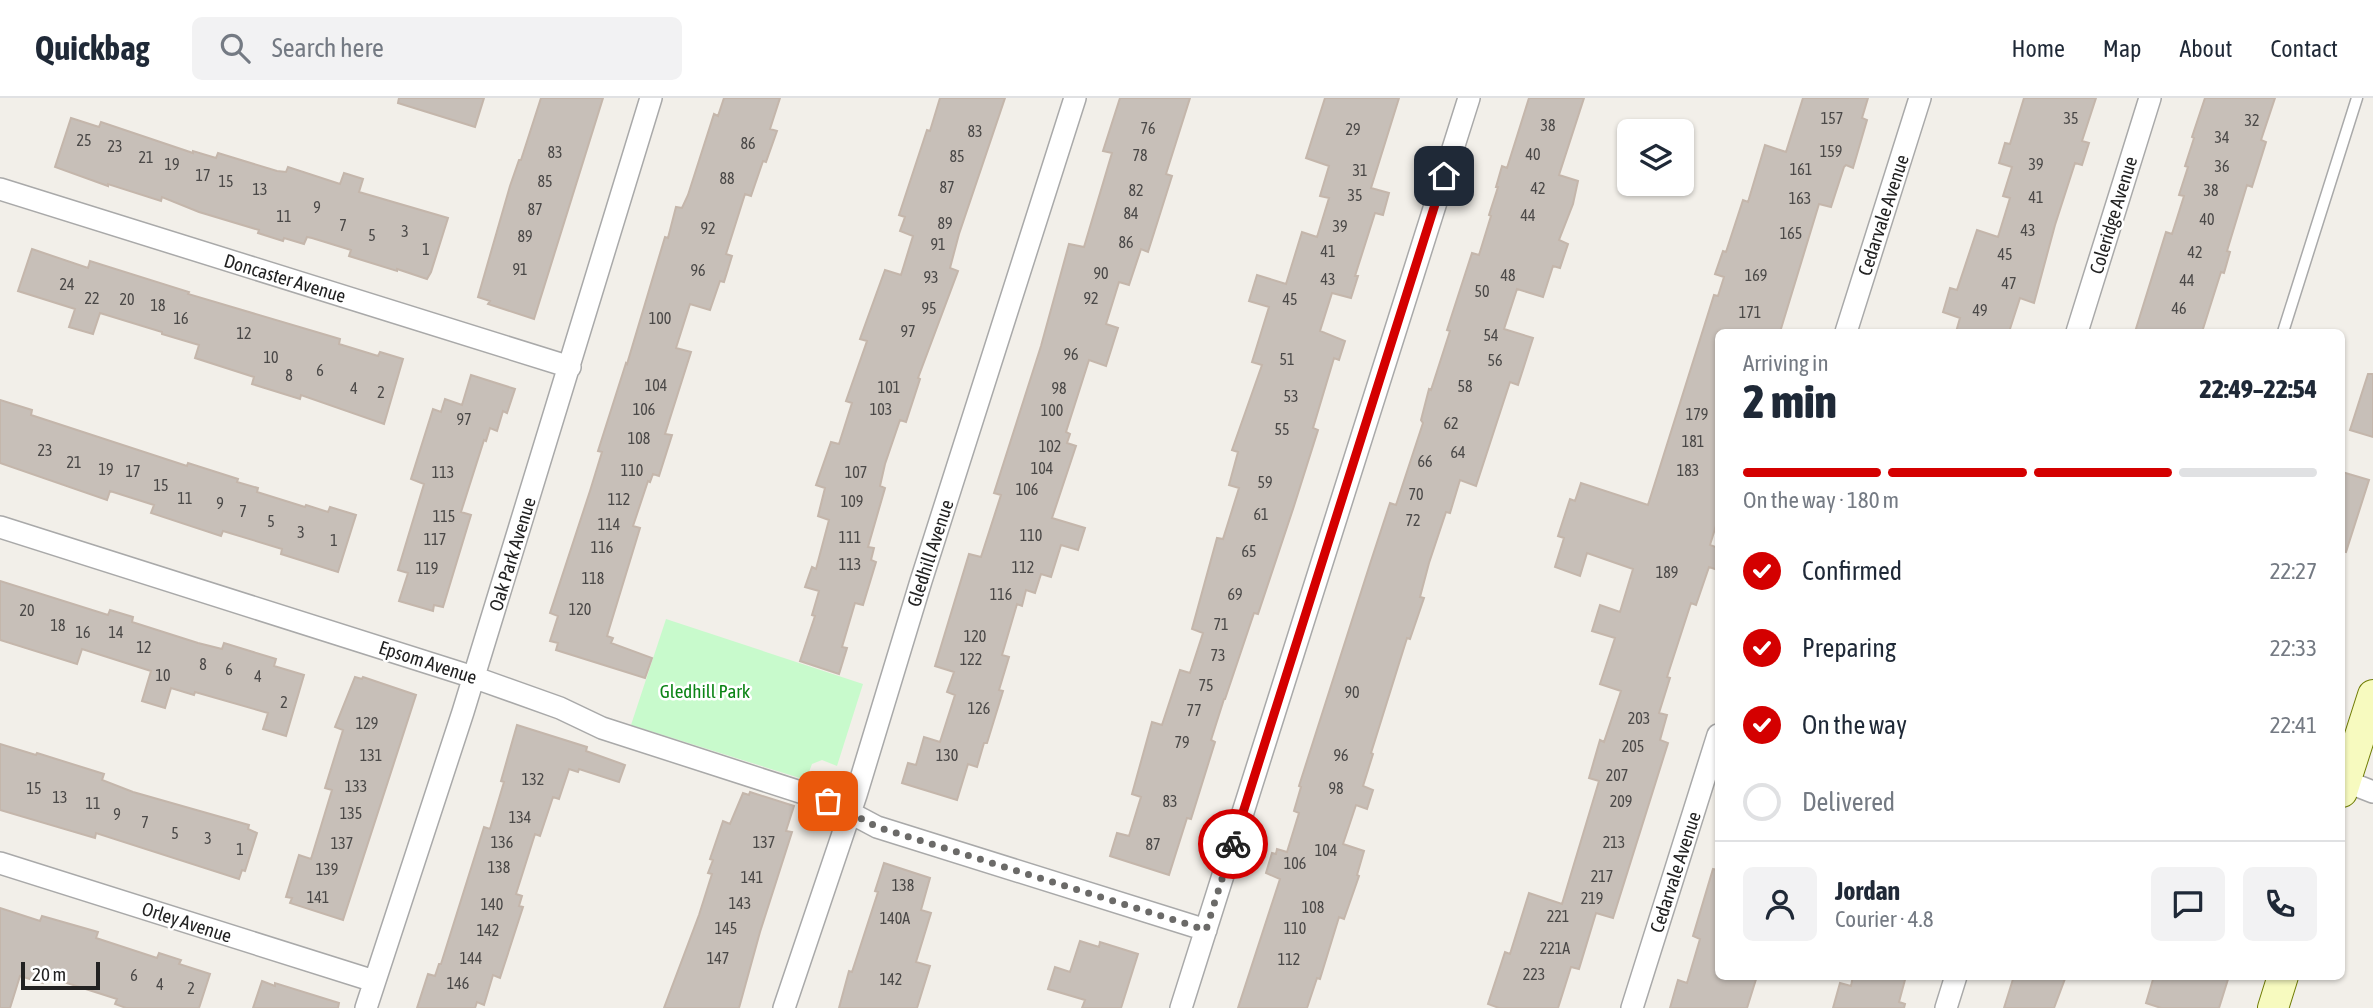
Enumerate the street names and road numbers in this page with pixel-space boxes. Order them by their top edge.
street label: Cedarvale Avenue [1853,152,1913,278]
street label: Coleridge Avenue [2085,154,2141,276]
street label: Doncaster Avenue [221,249,349,307]
street label: Oak Park Avenue [484,494,540,614]
street label: Gledhill Avenue [902,497,958,609]
street label: Epsom Avenue [376,636,480,688]
street label: Cedarvale Avenue [1645,809,1705,935]
street label: Orley Avenue [139,897,235,947]

